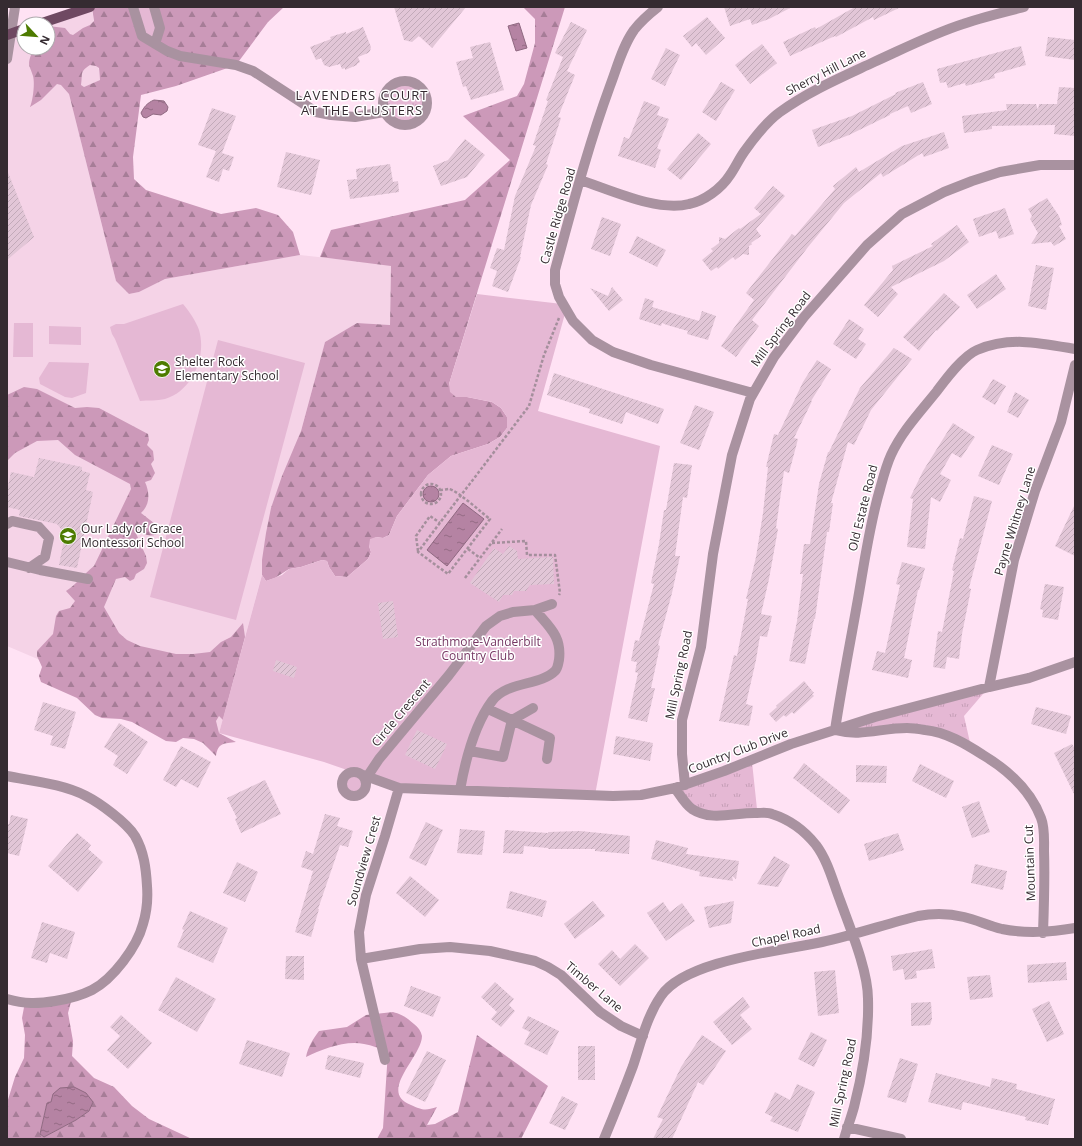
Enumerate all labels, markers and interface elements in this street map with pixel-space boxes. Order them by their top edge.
north arrow [16,16,56,56]
text: N [37,33,54,48]
street label: Sherry Hill Lane [783,44,869,99]
district label: LAVENDERS COURT AT THE CLUSTERS [296,86,428,119]
street label: Castle Ridge Road [536,166,579,266]
street label: Mill Spring Road [747,287,815,370]
place label: Shelter Rock Elementary School [175,353,279,384]
school or university icon: Shelter Rock Elementary School [152,359,172,379]
street label: Old Estate Road [844,463,882,553]
street label: Payne Whitney Lane [990,464,1039,577]
place label: Our Lady of Grace Montessori School [81,520,184,551]
school or university icon: Our Lady of Grace Montessori School [58,526,78,546]
street label: Mill Spring Road [661,629,696,721]
park label: Strathmore-Vanderbilt Country Club [415,633,541,664]
street label: Circle Crescent [367,675,434,750]
street label: Country Club Drive [685,724,790,777]
street label: Soundview Crest [342,814,385,908]
street label: Mountain Cut [1020,825,1039,901]
street label: Chapel Road [750,920,822,951]
street label: Timber Lane [562,958,627,1016]
street label: Mill Spring Road [825,1037,860,1129]

